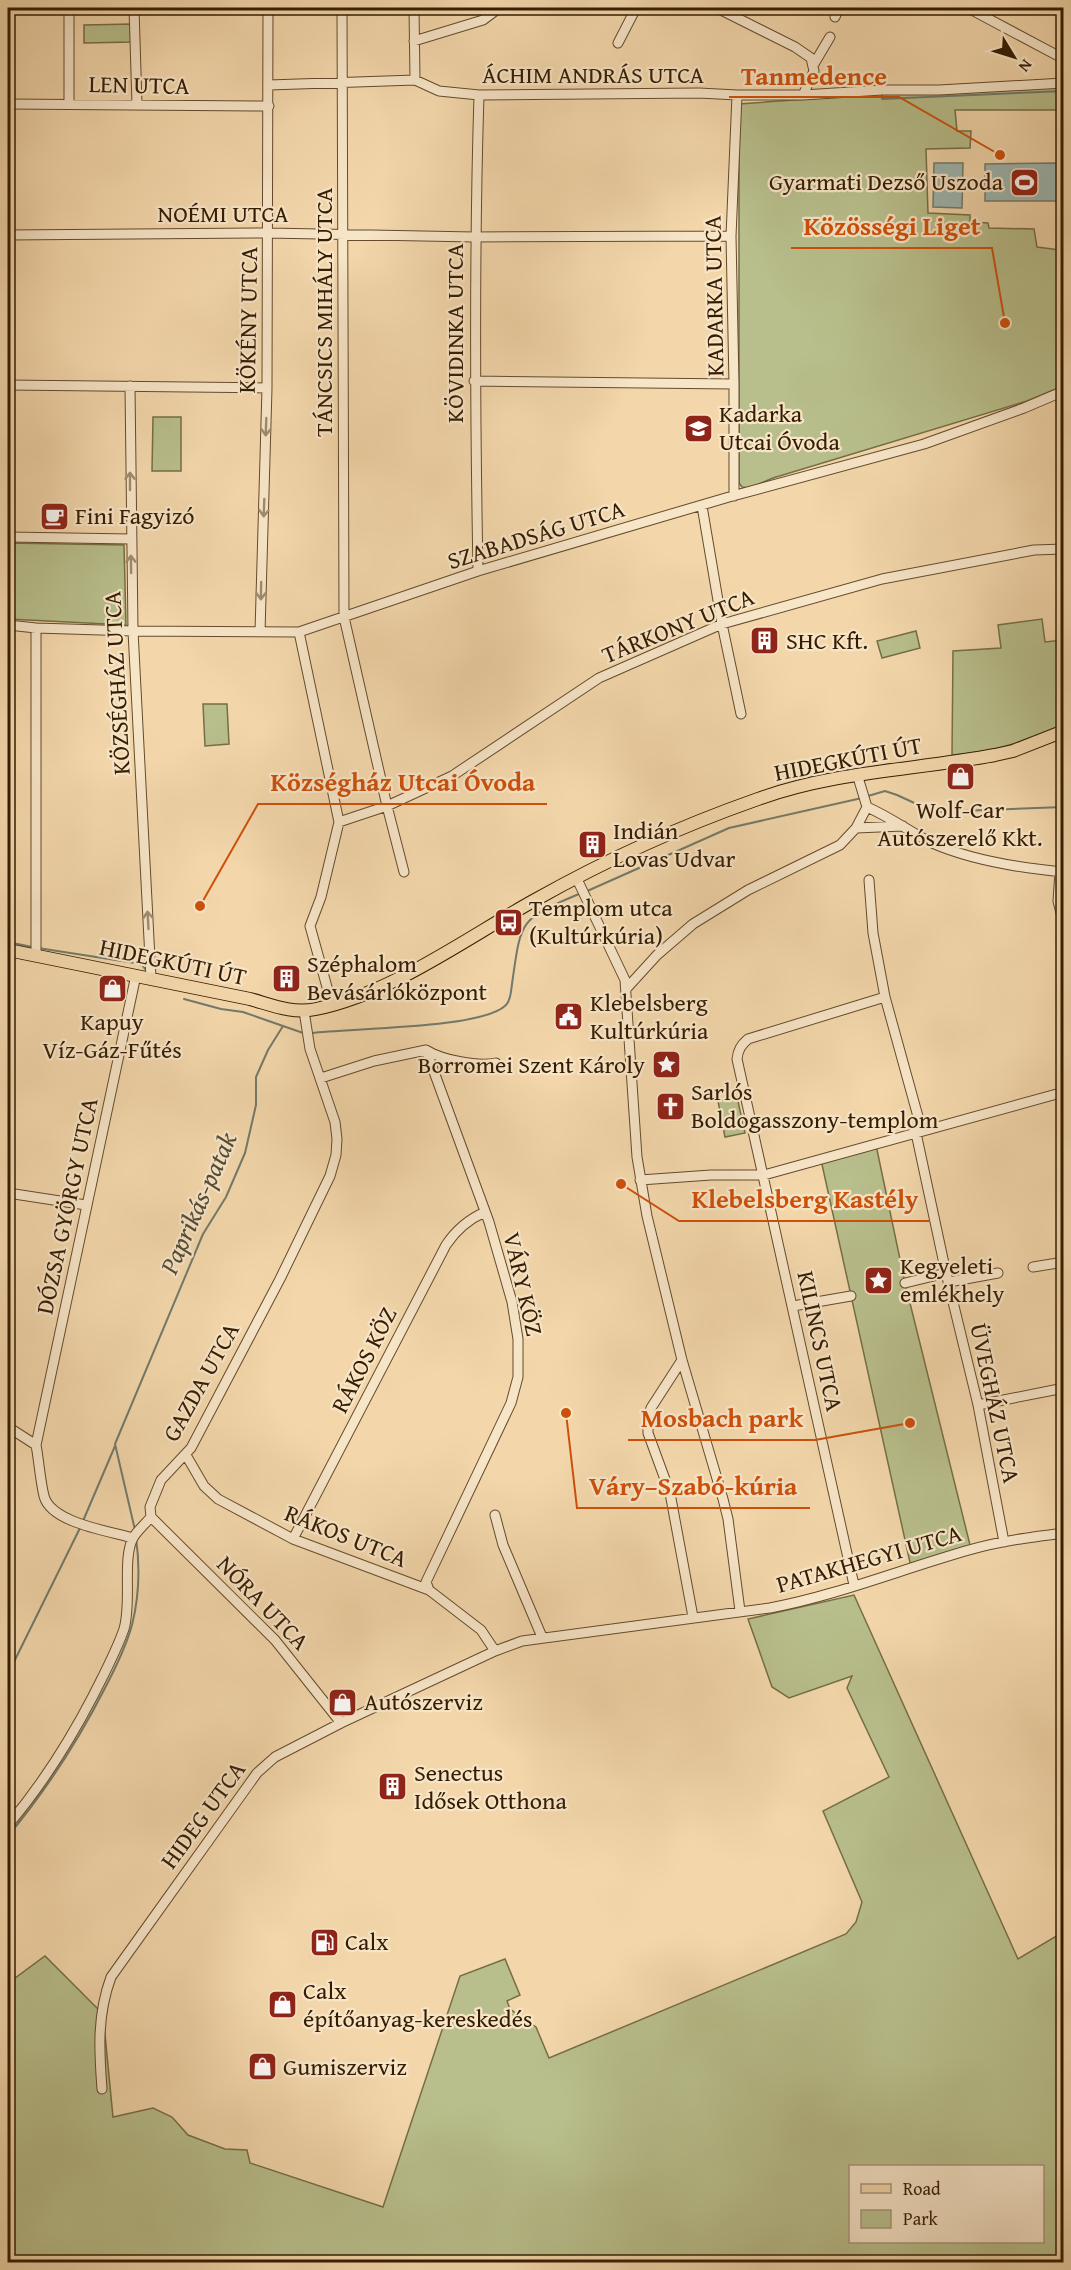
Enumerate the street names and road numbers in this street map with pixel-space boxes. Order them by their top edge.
street label: ÁCHIM ANDRÁS UTCA [482,57,705,92]
street label: LEN UTCA [88,66,190,103]
street label: TÁNCSICS MIHÁLY UTCA [306,187,341,437]
street label: NOÉMI UTCA [158,196,289,231]
street label: KADARKA UTCA [695,215,732,377]
street label: KÖVIDINKA UTCA [437,243,472,423]
street label: KÖKÉNY UTCA [229,246,266,394]
street label: SZABADSÁG UTCA [443,491,629,578]
street label: TÁRKONY UTCA [596,579,760,672]
street label: KÖZSÉGHÁZ UTCA [94,590,139,776]
street label: HIDEGKÚTI ÚT [771,727,925,790]
street label: HIDEGKÚTI ÚT [96,929,250,994]
street label: DÓZSA GYÖRGY UTCA [26,1094,107,1317]
street label: VÁRY KÖZ [495,1229,552,1339]
street label: KILINCS UTCA [789,1268,853,1415]
street label: RÁKOS KÖZ [322,1301,405,1419]
street label: GAZDA UTCA [153,1315,248,1448]
street label: ÜVEGHÁZ UTCA [961,1320,1030,1486]
street label: RÁKOS UTCA [280,1495,413,1576]
street label: PATAKHEGYI UTCA [772,1515,966,1602]
street label: NÓRA UTCA [209,1547,318,1658]
street label: HIDEG UTCA [152,1753,254,1876]

